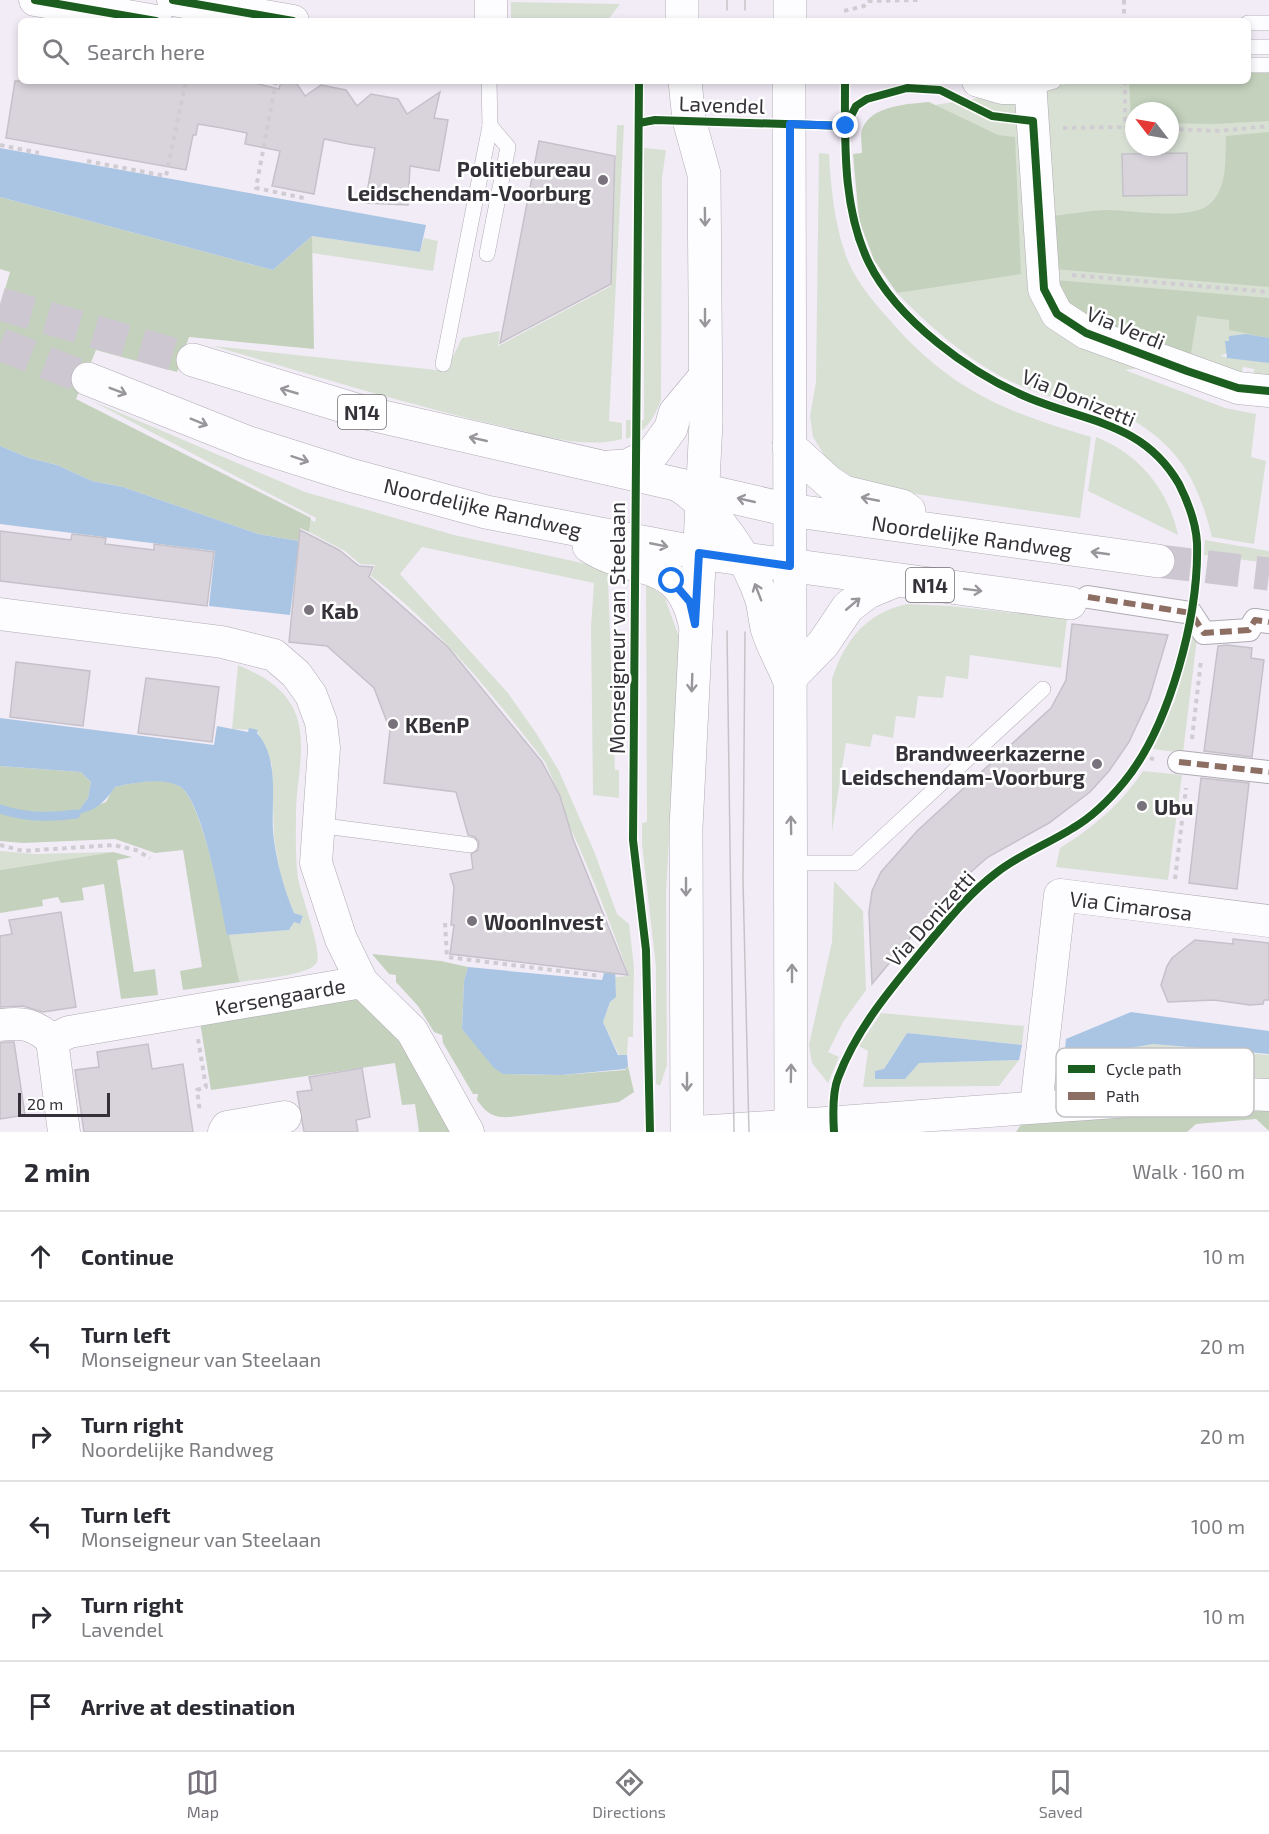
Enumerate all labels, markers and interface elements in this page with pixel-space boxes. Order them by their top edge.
search box [18,18,1251,84]
icon: search [39,35,72,68]
text: Search here [87,38,205,64]
street label: Lavendel [678,90,766,118]
north arrow [1125,102,1179,156]
route end [832,112,858,138]
place label: Politiebureau Leidschendam-Voorburg [347,156,591,205]
marker: Politiebureau Leidschendam-Voorburg [596,173,610,187]
one-way arrow [699,207,710,227]
street label: Via Verdi [1083,300,1169,354]
one-way arrow [699,308,711,328]
street label: Via Donizetti [1018,363,1140,431]
one-way arrow [280,385,299,396]
one-way arrow [109,386,127,397]
road number: N14 [338,395,386,429]
one-way arrow [189,417,207,428]
one-way arrow [469,433,488,445]
one-way arrow [290,454,309,465]
street label: Noordelijke Randweg [381,472,585,543]
one-way arrow [737,493,756,505]
one-way arrow [861,493,880,504]
street label: Monseigneur van Steelaan [604,502,629,754]
street label: Noordelijke Randweg [870,510,1074,563]
one-way arrow [648,540,668,551]
one-way arrow [1091,548,1110,559]
route start [658,567,684,593]
road number: N14 [906,568,954,602]
one-way arrow [752,584,763,602]
one-way arrow [962,585,982,596]
one-way arrow [845,597,861,610]
place label: Kab [321,598,359,623]
marker: Kab [302,603,316,617]
one-way arrow [687,672,698,692]
place label: KBenP [405,712,469,737]
marker: KBenP [386,717,400,731]
place label: Brandweerkazerne Leidschendam-Voorburg [841,740,1085,789]
marker: Brandweerkazerne Leidschendam-Voorburg [1090,757,1104,771]
place label: Ubu [1154,794,1193,819]
marker: Ubu [1135,799,1149,813]
one-way arrow [785,816,797,836]
street label: Via Donizetti [880,865,980,971]
one-way arrow [680,876,692,896]
street label: Via Cimarosa [1068,885,1194,925]
place label: WoonInvest [484,909,604,934]
marker: WoonInvest [465,914,479,928]
one-way arrow [786,964,798,984]
street label: Kersengaarde [213,972,347,1020]
legend [1056,1048,1254,1117]
text: Cycle path [1106,1059,1182,1078]
one-way arrow [785,1063,797,1083]
one-way arrow [681,1071,693,1091]
text: Path [1106,1086,1140,1105]
scale bar [18,1090,110,1118]
text: 20 m [27,1094,63,1113]
text: 2 min [24,1156,90,1187]
text: Walk · 160 m [1132,1159,1245,1183]
icon: ahead [24,1240,57,1273]
text: Continue [81,1243,174,1269]
text: 10 m [1203,1244,1245,1268]
text: Turn left [81,1321,170,1347]
icon: left [24,1330,57,1363]
text: 20 m [1200,1334,1245,1358]
text: Monseigneur van Steelaan [81,1347,321,1371]
text: Turn right [81,1411,183,1437]
icon: right [24,1420,57,1453]
text: 20 m [1200,1424,1245,1448]
text: Noordelijke Randweg [81,1437,274,1461]
text: Turn left [81,1501,170,1527]
icon: left [24,1510,57,1543]
text: 100 m [1191,1514,1245,1538]
text: Monseigneur van Steelaan [81,1527,321,1551]
text: Turn right [81,1591,183,1617]
icon: right [24,1600,57,1633]
text: 10 m [1203,1604,1245,1628]
text: Lavendel [81,1617,163,1641]
icon: arrive [24,1690,57,1723]
text: Arrive at destination [81,1693,295,1719]
tab: Map [186,1766,219,1821]
tab: Directions [592,1766,666,1821]
tab: Saved [1039,1766,1083,1821]

